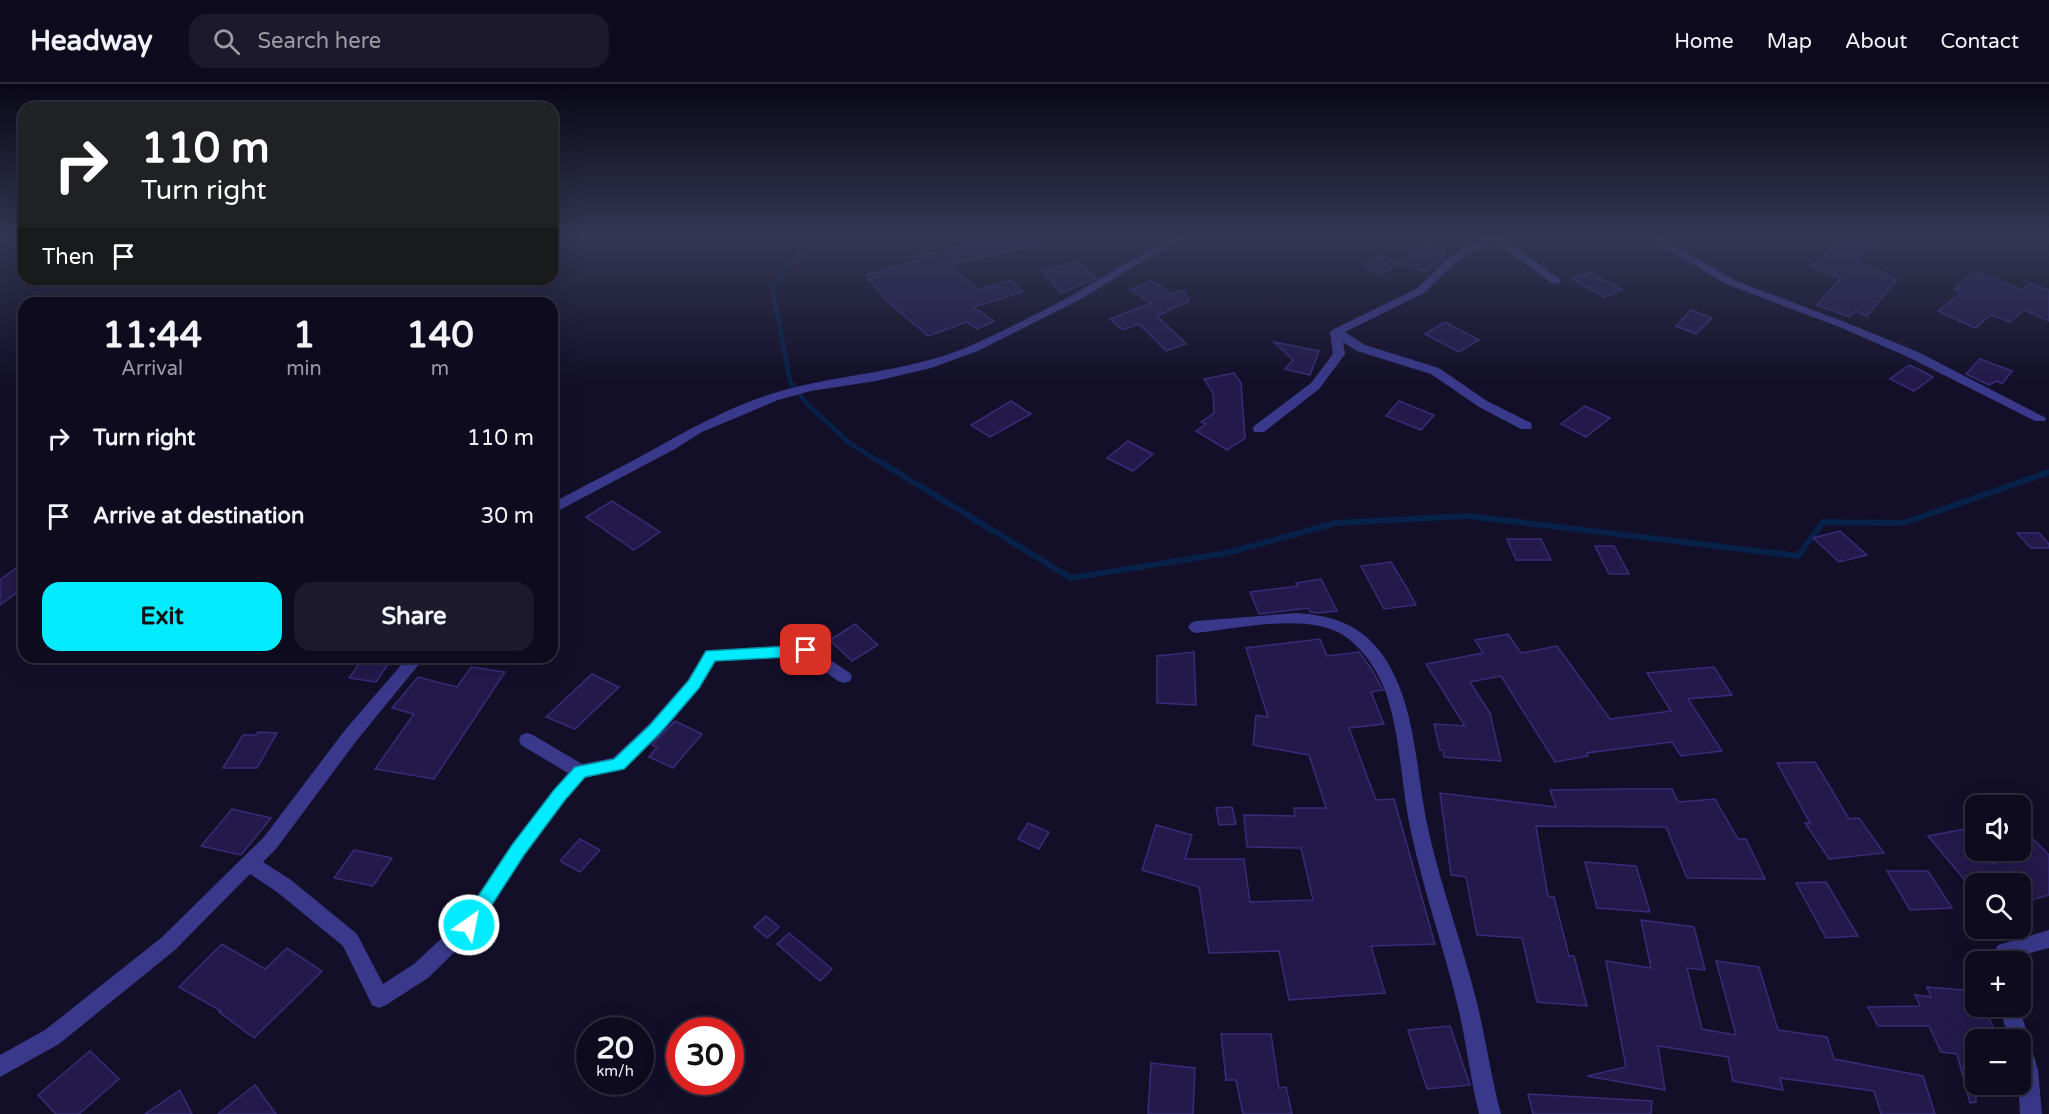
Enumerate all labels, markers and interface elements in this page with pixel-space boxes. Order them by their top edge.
search box [189,14,609,68]
text: Headway [30,24,153,58]
icon: search [210,25,243,58]
text: Search here [258,28,381,54]
text: Home [1674,29,1734,54]
text: Map [1767,29,1812,54]
text: About [1845,29,1907,54]
text: Contact [1940,29,2019,54]
text: 110 m [141,123,270,174]
icon: right [42,126,120,204]
text: Turn right [141,174,267,207]
icon: arrive [107,240,140,273]
text: Then [42,244,95,270]
text: 11:44 [102,314,202,357]
text: 1 [293,314,315,357]
text: 140 [406,314,474,357]
text: Arrival [121,357,183,381]
text: min [286,357,322,381]
text: m [431,357,449,381]
icon: right [42,422,75,455]
text: Turn right [93,425,195,451]
text: 110 m [467,425,534,451]
icon: arrive [42,500,75,533]
text: Arrive at destination [93,503,304,529]
text: 30 m [480,503,534,529]
button: Exit [42,582,282,651]
button: Share [294,582,534,651]
pin [780,624,831,675]
icon: arrive [789,633,822,666]
map controls [1965,795,2031,1095]
button: sound [1965,795,2031,861]
button: search [1965,873,2031,939]
position arrow [437,893,501,957]
button: + [1965,951,2031,1017]
speed limit sign: 30 [666,1017,744,1095]
button: − [1965,1029,2031,1095]
text: 20 [596,1030,634,1067]
text: km/h [596,1062,634,1080]

